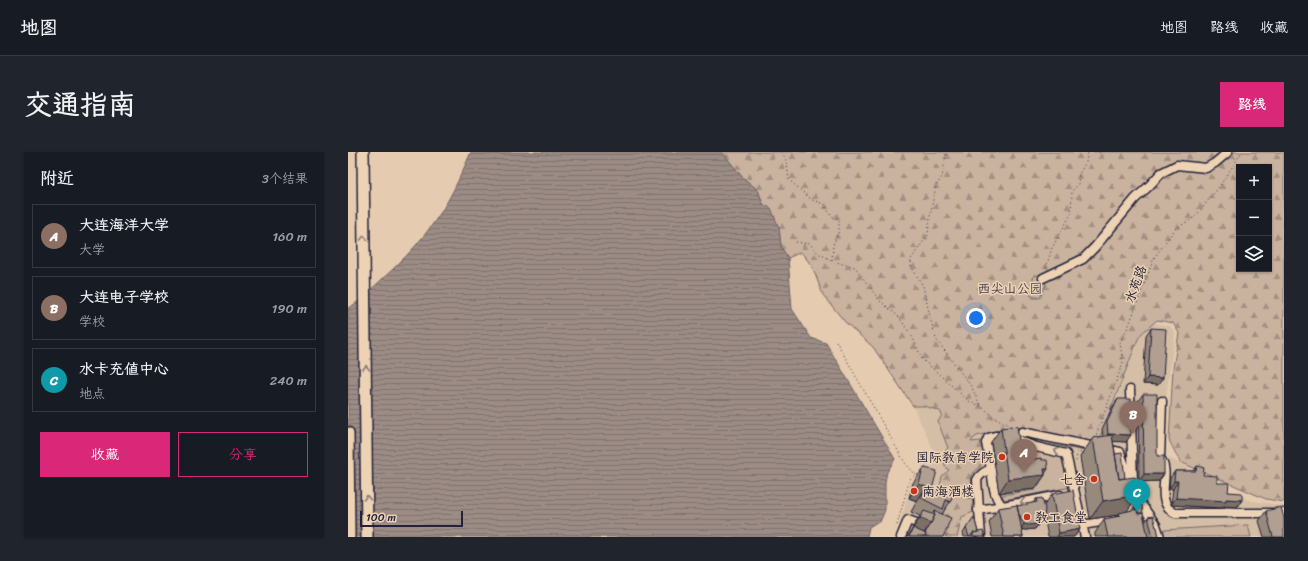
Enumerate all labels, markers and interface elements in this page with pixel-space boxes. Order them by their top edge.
text: 地图 [20,11,58,44]
text: 地图 [1160,15,1188,40]
text: 路线 [1210,15,1238,40]
text: 收藏 [1260,15,1288,40]
text: 交通指南 [24,80,136,129]
button: 路线 [1220,82,1284,127]
text: 附近 [40,163,74,193]
map controls [1236,164,1272,272]
button: + [1236,164,1272,200]
text: 3个结果 [262,167,308,190]
button: − [1236,200,1272,236]
text: 大连海洋大学 [79,212,169,238]
text: A [50,225,58,248]
text: 160 m [272,225,307,248]
one-way arrow [360,235,368,241]
button: layers [1236,236,1272,272]
text: 大学 [79,238,105,261]
street label: 水苑路 [1118,262,1153,306]
park label: 西尖山公园 [977,277,1043,300]
text: 大连电子学校 [79,284,169,310]
text: B [50,297,58,320]
text: 190 m [272,297,307,320]
your location [966,308,986,328]
text: 学校 [79,310,105,333]
text: 水卡充值中心 [79,356,169,382]
one-way arrow [361,365,370,371]
text: C [50,369,58,392]
text: 240 m [270,369,307,392]
text: 地点 [79,382,105,405]
pin: B [1120,401,1146,434]
button: 收藏 [40,432,170,477]
button: 分享 [178,432,308,477]
pin: A [1011,439,1037,472]
place label: 国际教育学院 [916,446,994,469]
one-way arrow [1053,448,1060,456]
marker: 国际教育学院 [997,452,1007,462]
place label: 七舍 [1060,468,1086,491]
marker: 七舍 [1089,474,1099,484]
pin: C [1124,479,1150,512]
place label: 南海酒楼 [922,480,974,503]
marker: 南海酒楼 [909,486,919,496]
one-way arrow [363,495,371,501]
one-way arrow [1020,497,1026,506]
place label: 教工食堂 [1035,506,1087,529]
text: 100 m [366,508,396,527]
scale bar [360,509,463,528]
marker: 教工食堂 [1022,512,1032,522]

